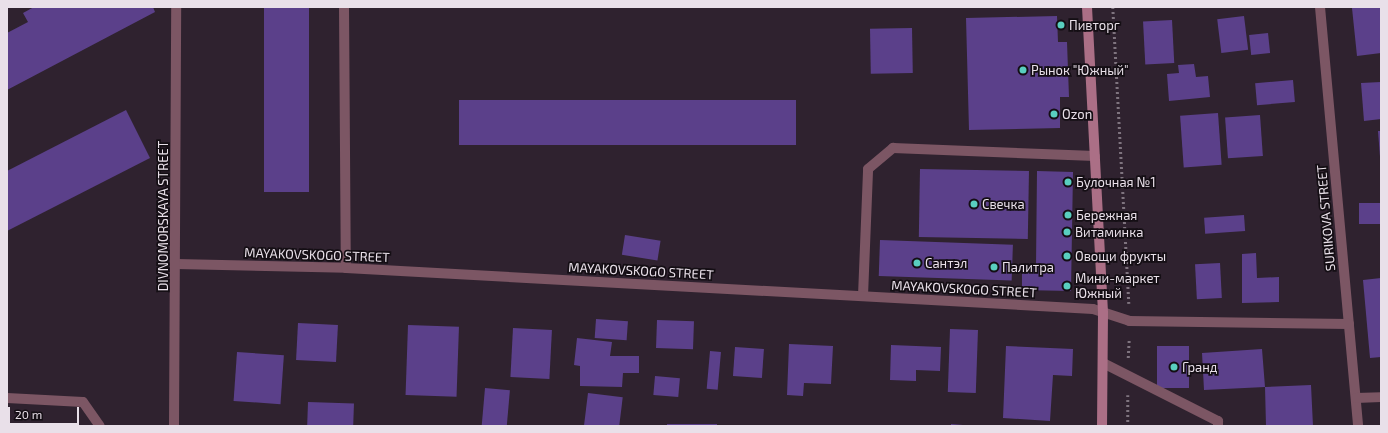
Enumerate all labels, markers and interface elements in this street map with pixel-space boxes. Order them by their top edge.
place label: Пивторг [1069,17,1120,33]
marker: Пивторг [1056,20,1066,30]
place label: Рынок "Южный" [1031,62,1129,78]
marker: Рынок "Южный" [1018,65,1028,75]
place label: Ozon [1062,106,1092,122]
marker: Ozon [1049,109,1059,119]
street label: DIVNOMORSKAYA STREET [155,141,171,291]
street label: SURIKOVA STREET [1314,164,1338,272]
place label: Булочная №1 [1076,174,1156,190]
marker: Булочная №1 [1063,177,1073,187]
place label: Свечка [982,196,1025,212]
marker: Свечка [969,199,979,209]
place label: Бережная [1076,207,1137,223]
marker: Бережная [1063,210,1073,220]
place label: Витаминка [1075,224,1143,240]
marker: Витаминка [1062,227,1072,237]
street label: MAYAKOVSKOGO STREET [244,245,390,265]
place label: Овощи фрукты [1075,248,1166,264]
marker: Овощи фрукты [1062,251,1072,261]
place label: Сантэл [925,255,967,271]
marker: Сантэл [912,258,922,268]
street label: MAYAKOVSKOGO STREET [568,259,714,283]
place label: Палитра [1002,259,1054,275]
marker: Палитра [989,262,999,272]
place label: Мини-маркет Южный [1075,271,1160,302]
street label: MAYAKOVSKOGO STREET [891,277,1037,301]
marker: Мини-маркет Южный [1062,281,1072,291]
place label: Гранд [1182,359,1217,375]
marker: Гранд [1169,362,1179,372]
scale bar [10,399,81,425]
text: 20 m [15,407,42,421]

